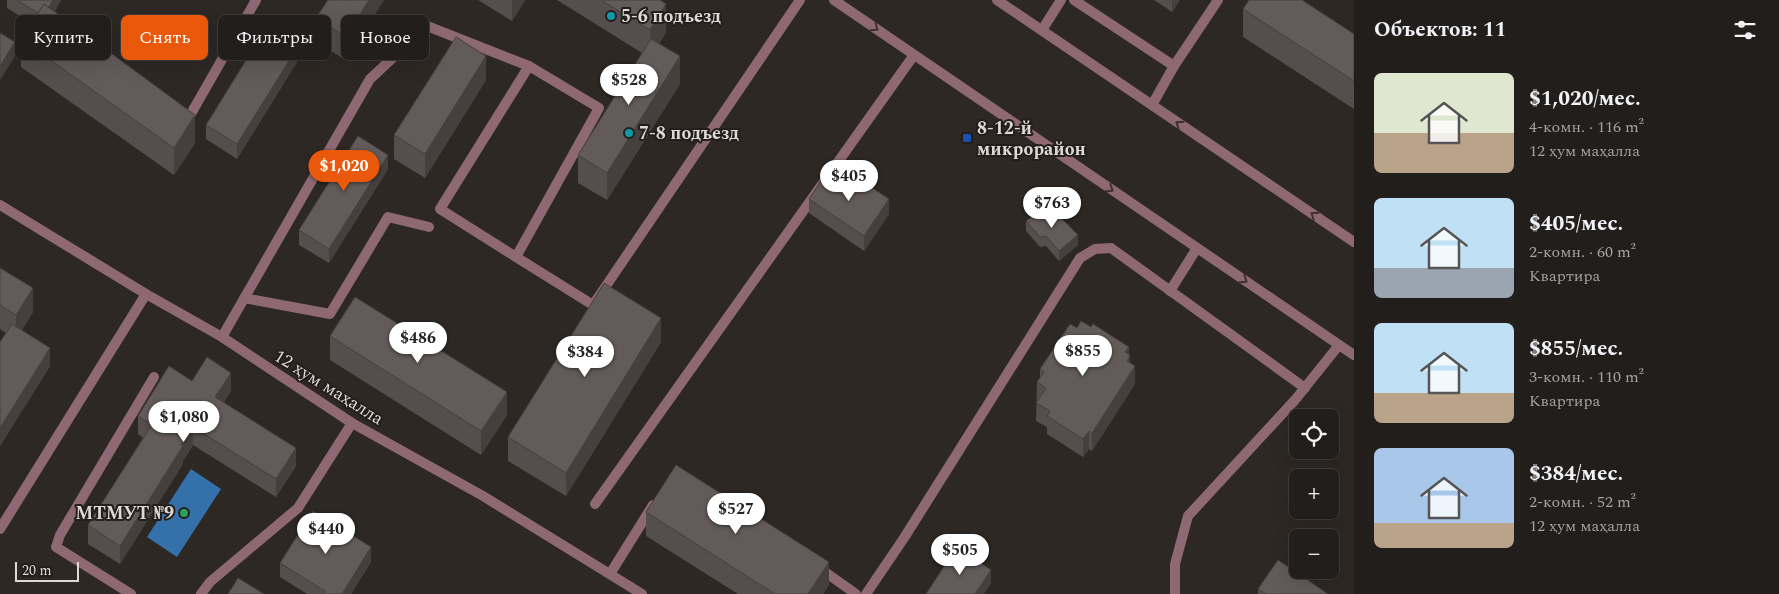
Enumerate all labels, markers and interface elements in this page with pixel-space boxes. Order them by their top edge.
place label: 5-6 подъезд [621,3,721,30]
marker: 5-6 подъезд [605,10,617,22]
text: Объектов: 11 [1374,14,1506,46]
chip: Купить [15,15,111,60]
chip: Снять [121,15,208,60]
chip: Фильтры [218,15,331,60]
chip: Новое [341,15,429,60]
icon: filters [1731,16,1759,44]
one-way arrow [869,22,878,31]
pin: $528 [599,64,659,106]
text: $528 [611,68,647,92]
text: $1,020/мес. [1529,83,1641,115]
icon: home [1414,93,1474,153]
place label: 8-12-й микрорайон [977,115,1086,163]
text: 4-комн. · 116 m² [1529,115,1644,139]
place label: 7-8 подъезд [639,120,739,147]
one-way arrow [1175,121,1185,130]
marker: 7-8 подъезд [623,127,635,139]
marker: 8-12-й микрорайон [961,132,973,144]
text: 12 ҳум маҳалла [1529,139,1640,163]
pin: $1,020 [303,150,385,192]
text: $1,020 [319,154,369,178]
pin: $405 [819,160,879,202]
text: $405 [831,164,867,188]
one-way arrow [1104,183,1113,192]
pin: $763 [1022,186,1082,229]
text: $763 [1034,191,1070,215]
text: $405/мес. [1529,208,1623,240]
one-way arrow [1310,212,1319,221]
icon: home [1414,218,1474,278]
text: 2-комн. · 60 m² [1529,240,1636,264]
text: Квартира [1529,264,1600,288]
one-way arrow [1238,274,1248,283]
pin: $486 [388,322,448,364]
text: $486 [400,326,436,350]
text: $855/мес. [1529,333,1623,365]
pin: $855 [1053,334,1113,377]
pin: $384 [555,336,615,378]
text: $855 [1065,339,1101,363]
text: $384 [567,340,603,364]
street label: 12 ҳум маҳалла [269,343,389,432]
icon: home [1414,343,1474,403]
text: 3-комн. · 110 m² [1529,365,1644,389]
text: Квартира [1529,389,1600,413]
pin: $1,080 [143,400,225,443]
text: $1,080 [159,405,209,429]
map controls [1289,409,1339,579]
button: locate [1289,409,1339,459]
text: $384/мес. [1529,458,1623,490]
icon: home [1414,468,1474,528]
button: + [1289,469,1339,519]
text: 2-комн. · 52 m² [1529,490,1636,514]
pin: $527 [706,492,766,535]
text: $527 [718,497,754,521]
place label: МТМУТ №9 [75,500,174,527]
marker: МТМУТ №9 [178,507,190,519]
pin: $440 [296,512,356,555]
text: 12 ҳум маҳалла [1529,514,1640,538]
text: $440 [308,517,344,541]
button: − [1289,529,1339,579]
pin: $505 [930,534,990,576]
text: $505 [942,538,978,562]
scale bar [15,559,79,582]
text: 20 m [22,560,52,581]

